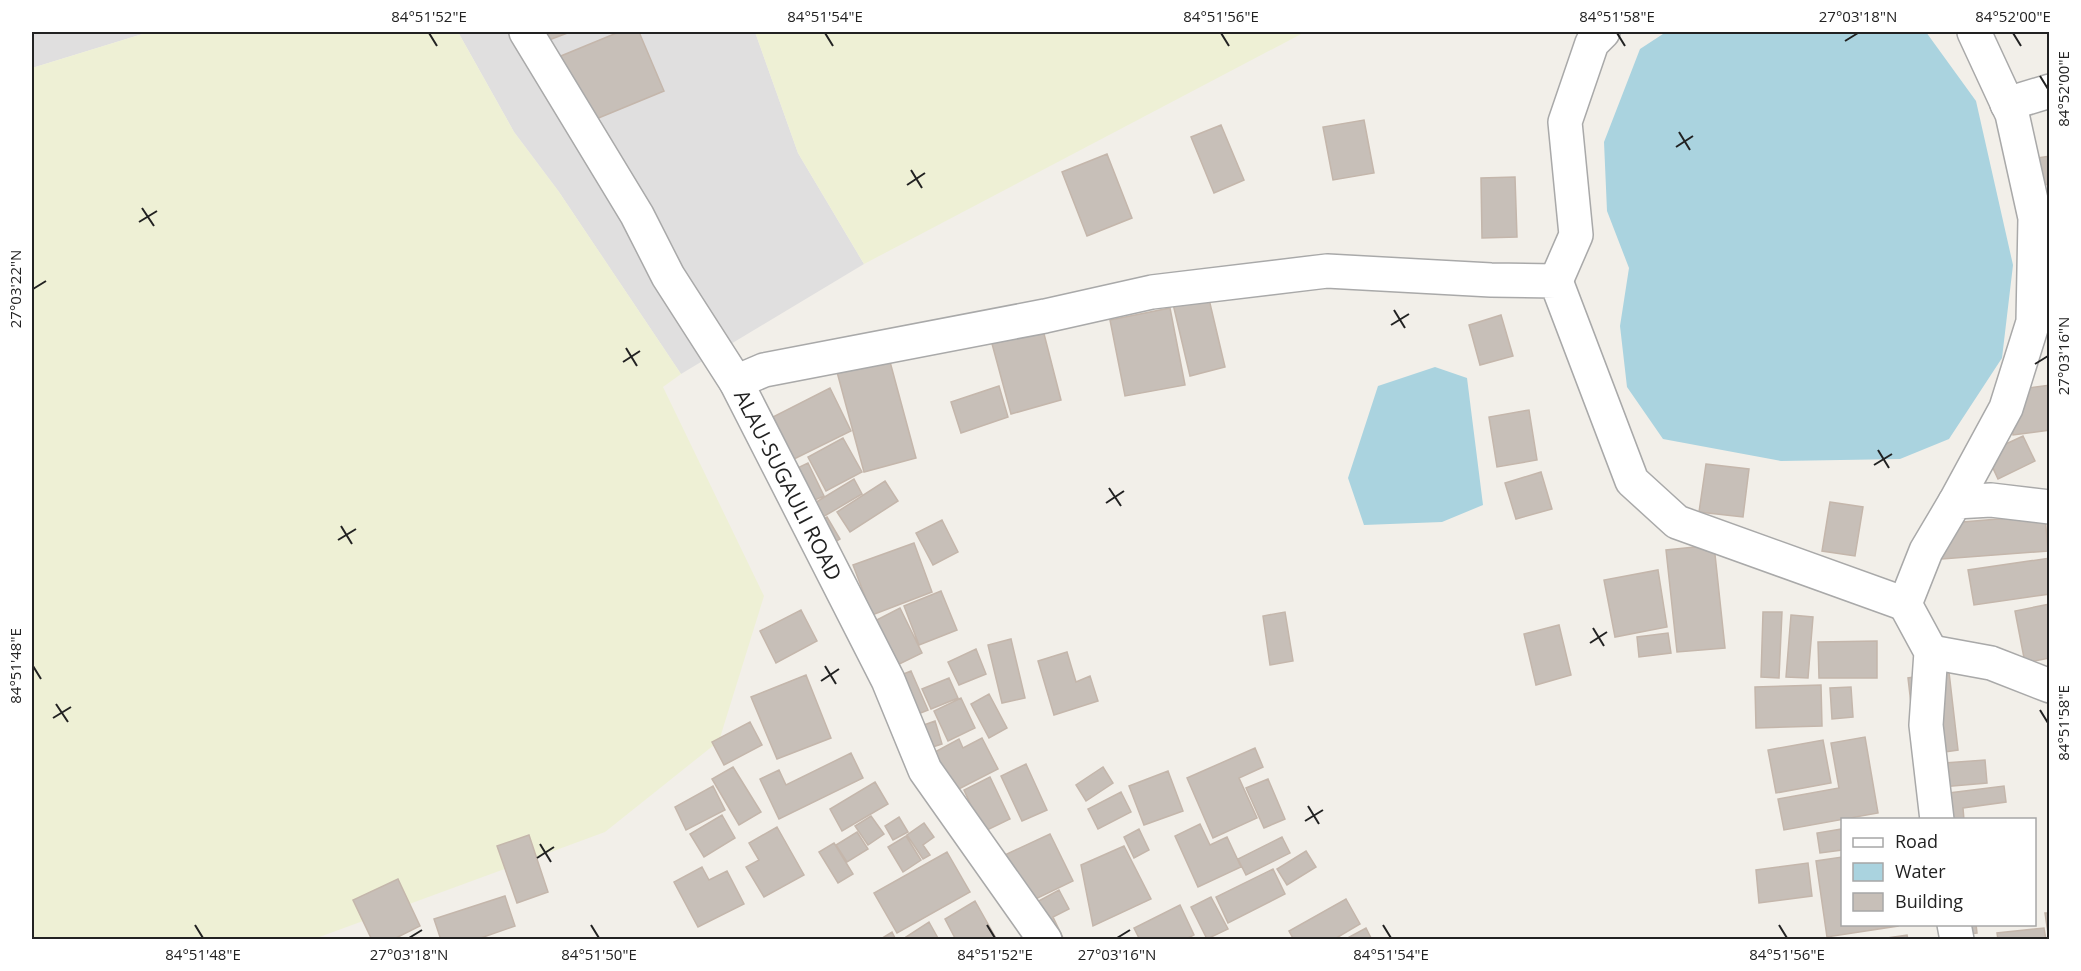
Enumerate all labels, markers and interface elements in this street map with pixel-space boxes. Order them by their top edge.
text: 84°51'52"E [391,6,467,26]
text: 84°51'54"E [787,6,863,26]
text: 84°51'56"E [1183,6,1259,26]
text: 84°51'58"E [1579,6,1655,26]
text: 27°03'18"N [1819,6,1897,26]
text: 84°52'00"E [1975,6,2051,26]
text: 84°52'00"E [2053,51,2073,127]
text: 27°03'22"N [5,250,25,328]
text: 27°03'16"N [2053,317,2073,395]
street label: ALAU-SUGAULI ROAD [728,385,849,585]
text: 84°51'48"E [5,628,25,704]
text: 84°51'58"E [2053,685,2073,761]
legend [1841,818,2036,926]
text: Road [1895,829,1938,853]
text: Water [1895,859,1946,883]
text: Building [1895,889,1963,913]
text: 84°51'48"E [165,944,241,964]
text: 27°03'18"N [370,944,448,964]
text: 84°51'50"E [561,944,637,964]
text: 84°51'52"E [957,944,1033,964]
text: 27°03'16"N [1078,944,1156,964]
text: 84°51'54"E [1353,944,1429,964]
text: 84°51'56"E [1749,944,1825,964]

